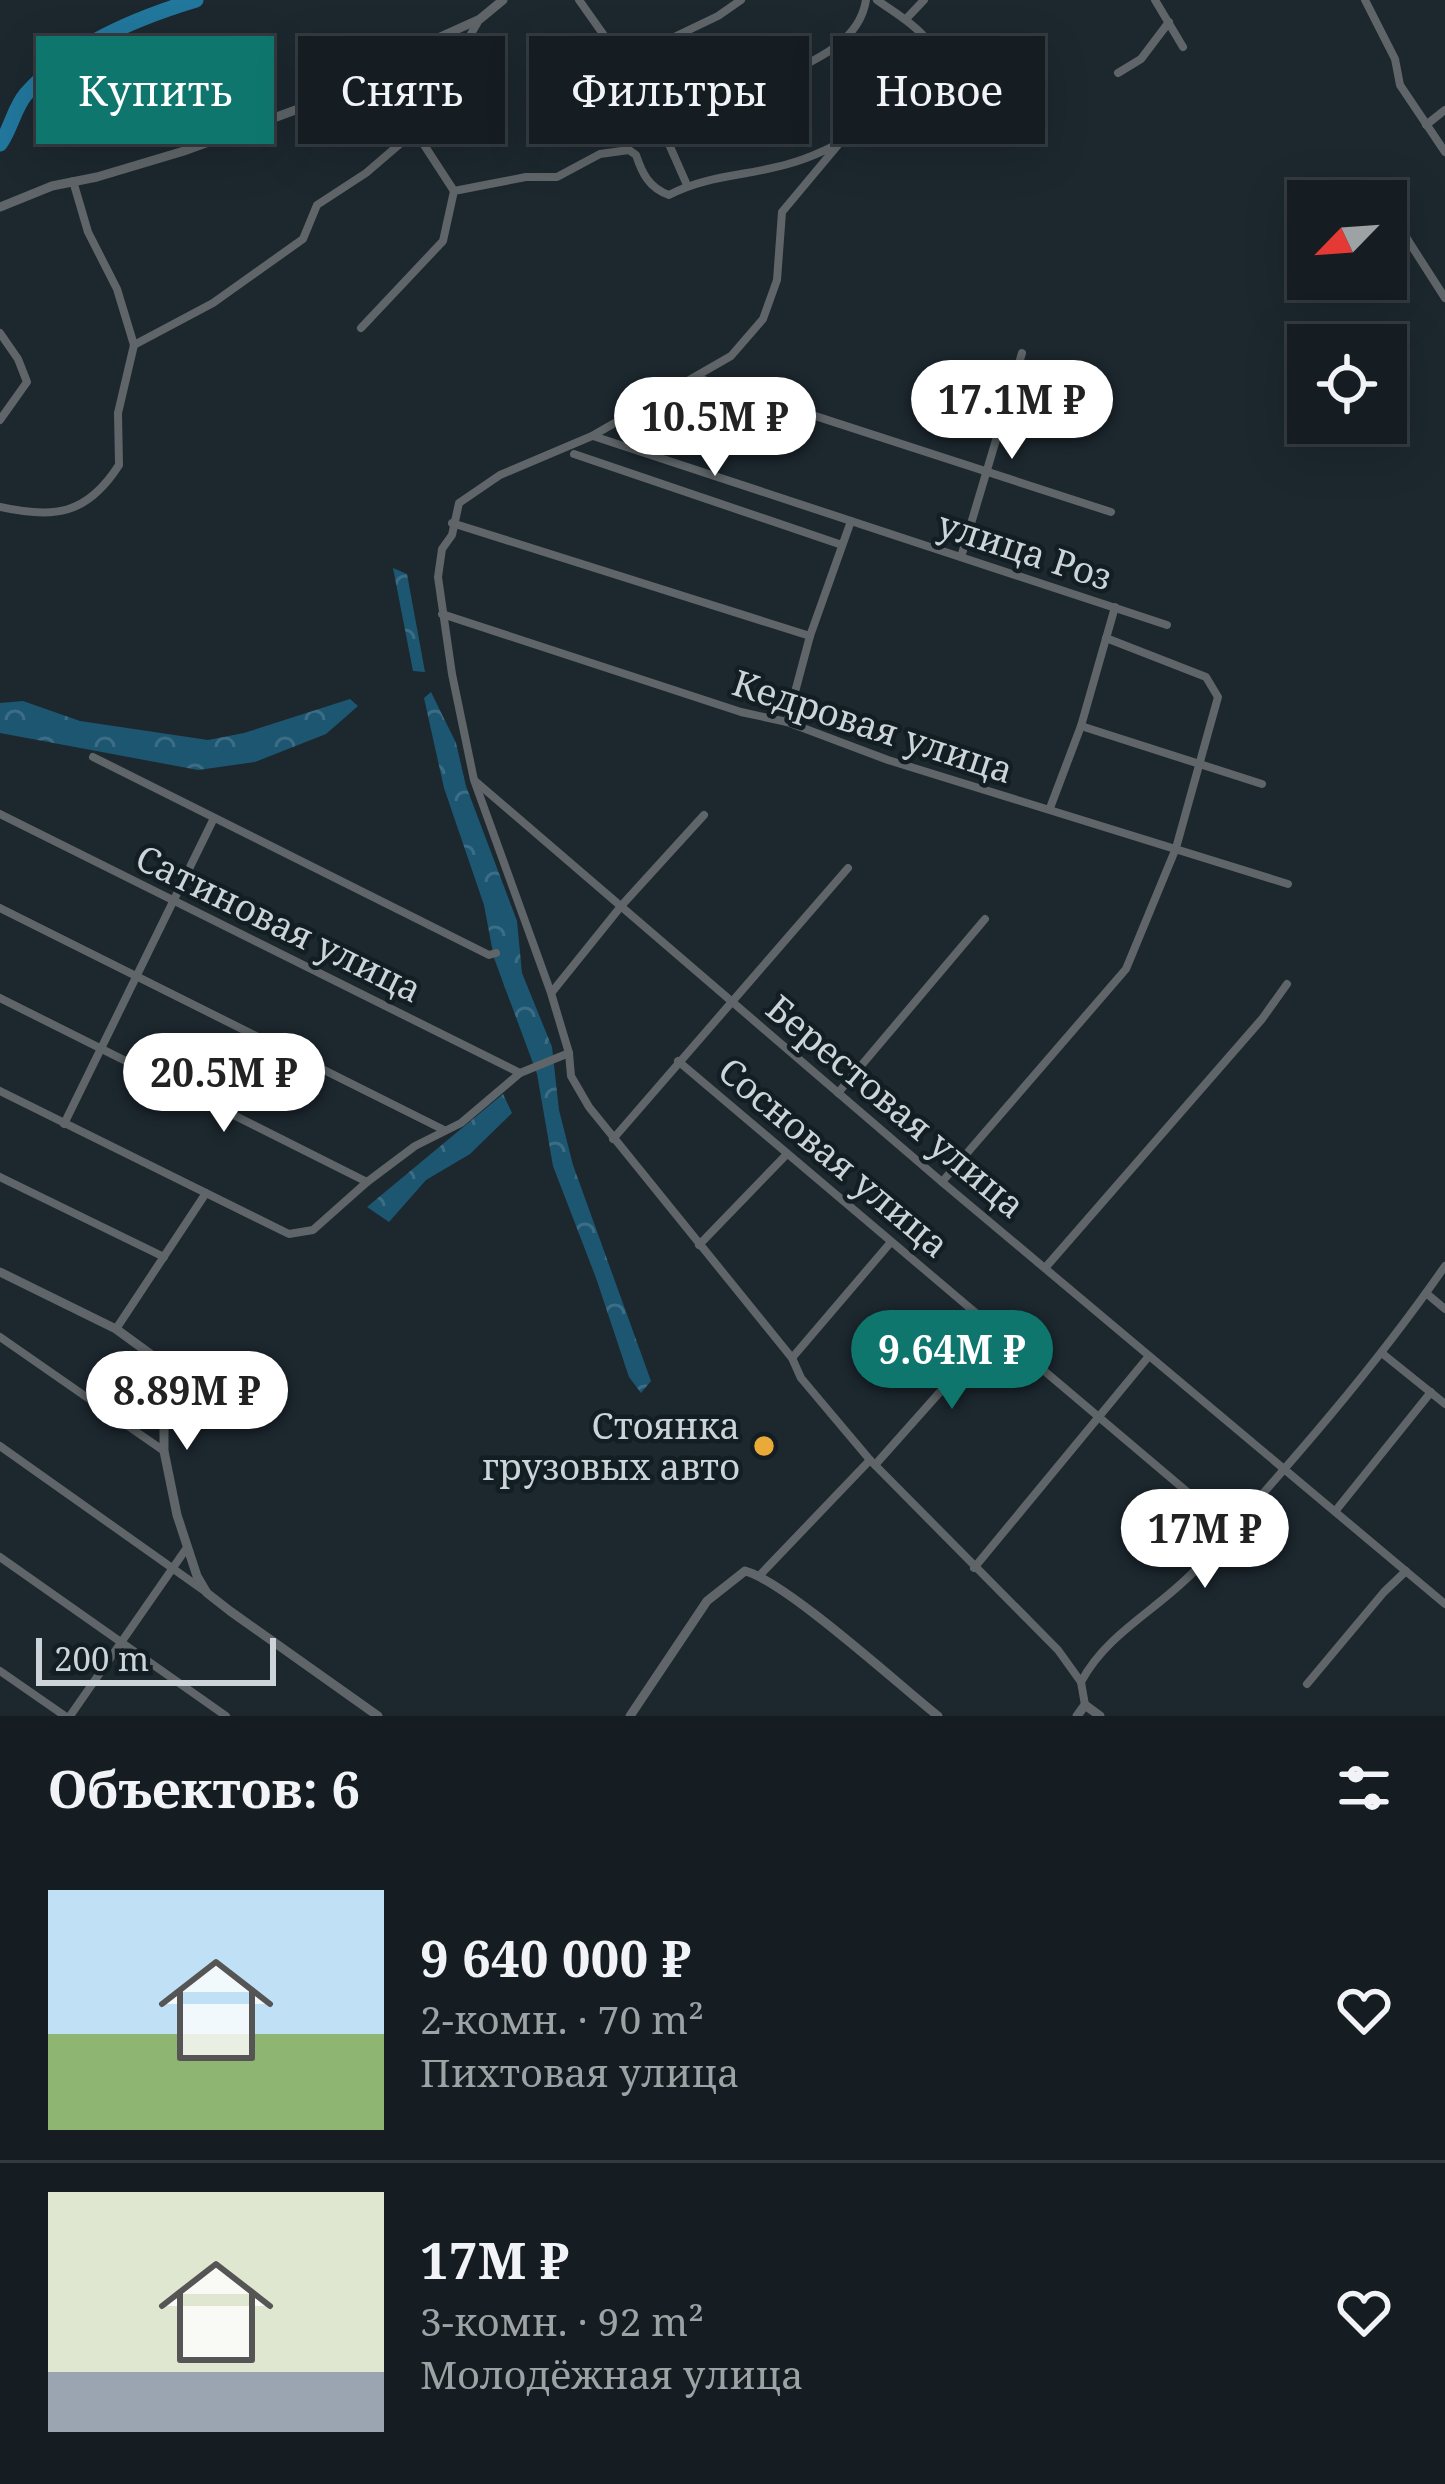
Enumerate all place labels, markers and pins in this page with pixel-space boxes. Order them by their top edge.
pin: 17.1M ₽ [901,360,1123,462]
pin: 10.5M ₽ [604,377,826,479]
pin: 20.5M ₽ [113,1033,335,1135]
pin: 9.64M ₽ [841,1310,1063,1412]
pin: 8.89M ₽ [76,1351,298,1453]
place label: Стоянка грузовых авто [482,1401,740,1491]
marker: Стоянка грузовых авто [751,1433,777,1459]
pin: 17M ₽ [1121,1489,1289,1591]

